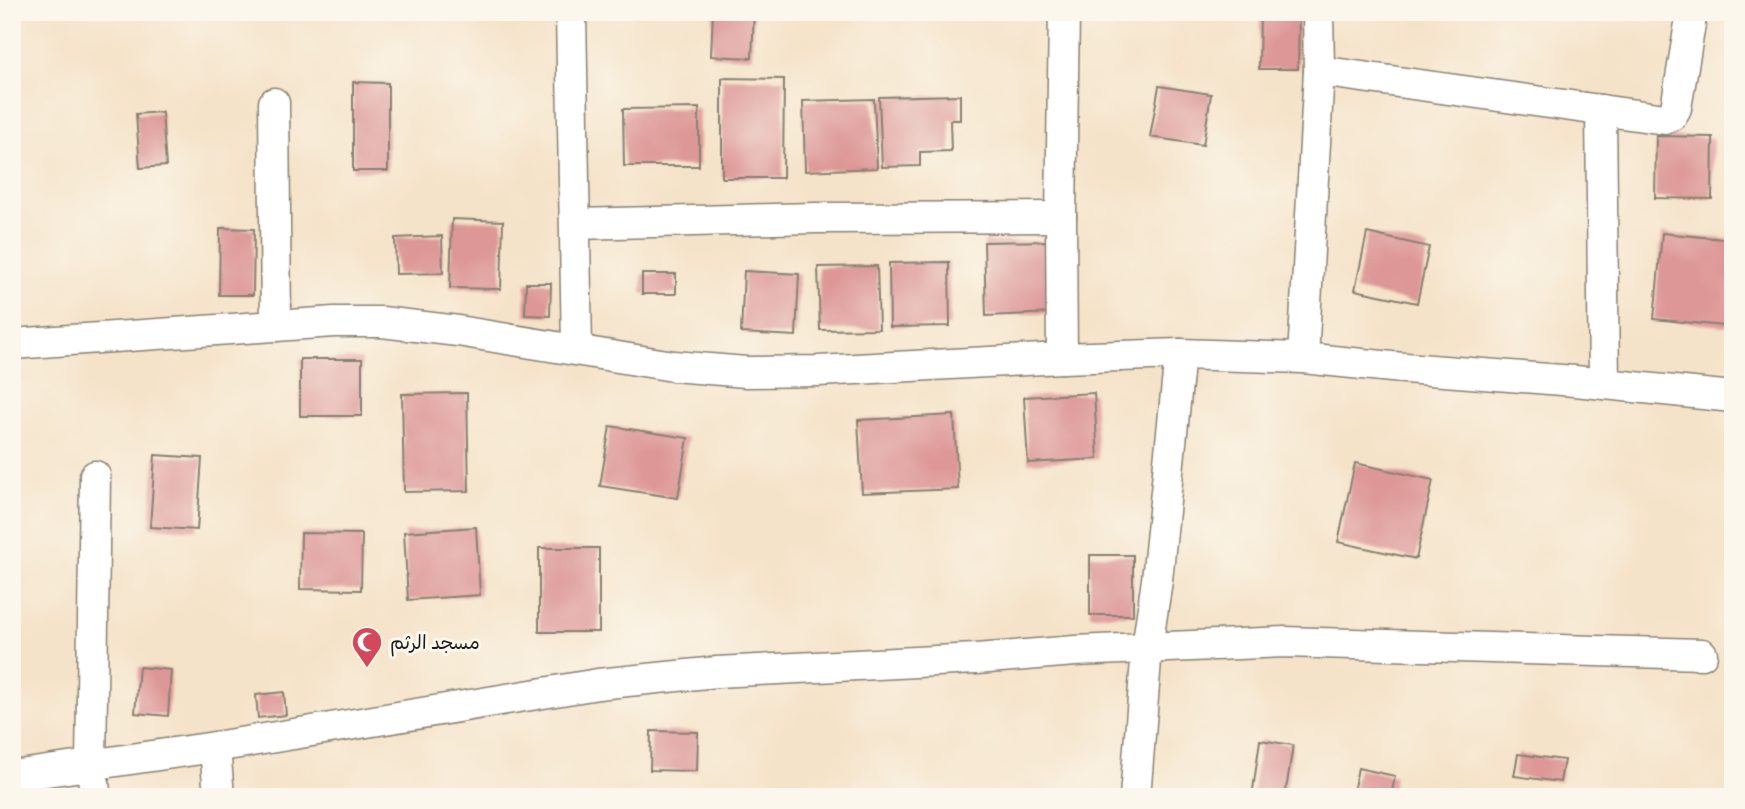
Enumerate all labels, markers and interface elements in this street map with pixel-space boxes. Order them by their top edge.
mosque icon: مسجد الرثم [350,625,384,669]
place label: مسجد الرثم [390,629,480,657]

